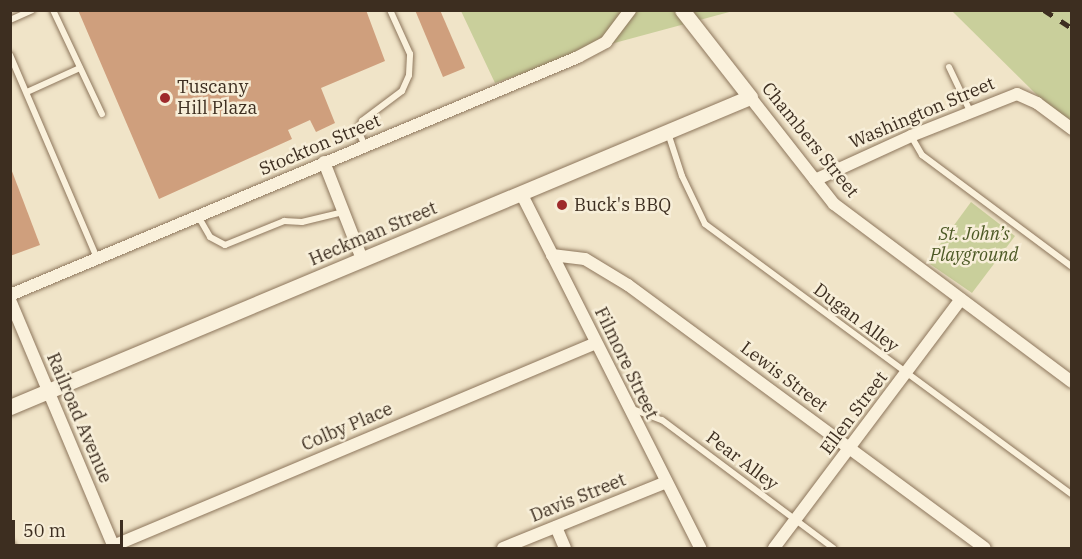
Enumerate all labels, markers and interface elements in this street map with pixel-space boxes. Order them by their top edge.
street label: Washington Street [846,73,998,153]
place label: Tuscany Hill Plaza [177,77,257,119]
street label: Chambers Street [757,78,863,202]
marker: Tuscany Hill Plaza [158,91,172,105]
street label: Stockton Street [256,110,384,180]
place label: Buck's BBQ [574,194,671,216]
street label: Heckman Street [306,197,440,271]
marker: Buck's BBQ [555,198,569,212]
park label: St. John’s Playground [930,224,1018,266]
street label: Dugan Alley [809,279,903,357]
street label: Filmore Street [590,304,662,422]
street label: Lewis Street [736,337,832,417]
street label: Railroad Avenue [42,350,116,486]
street label: Ellen Street [816,367,892,459]
street label: Colby Place [298,398,396,456]
street label: Pear Alley [702,427,782,495]
street label: Davis Street [527,469,629,527]
scale bar [15,508,126,546]
text: 50 m [23,519,66,542]

